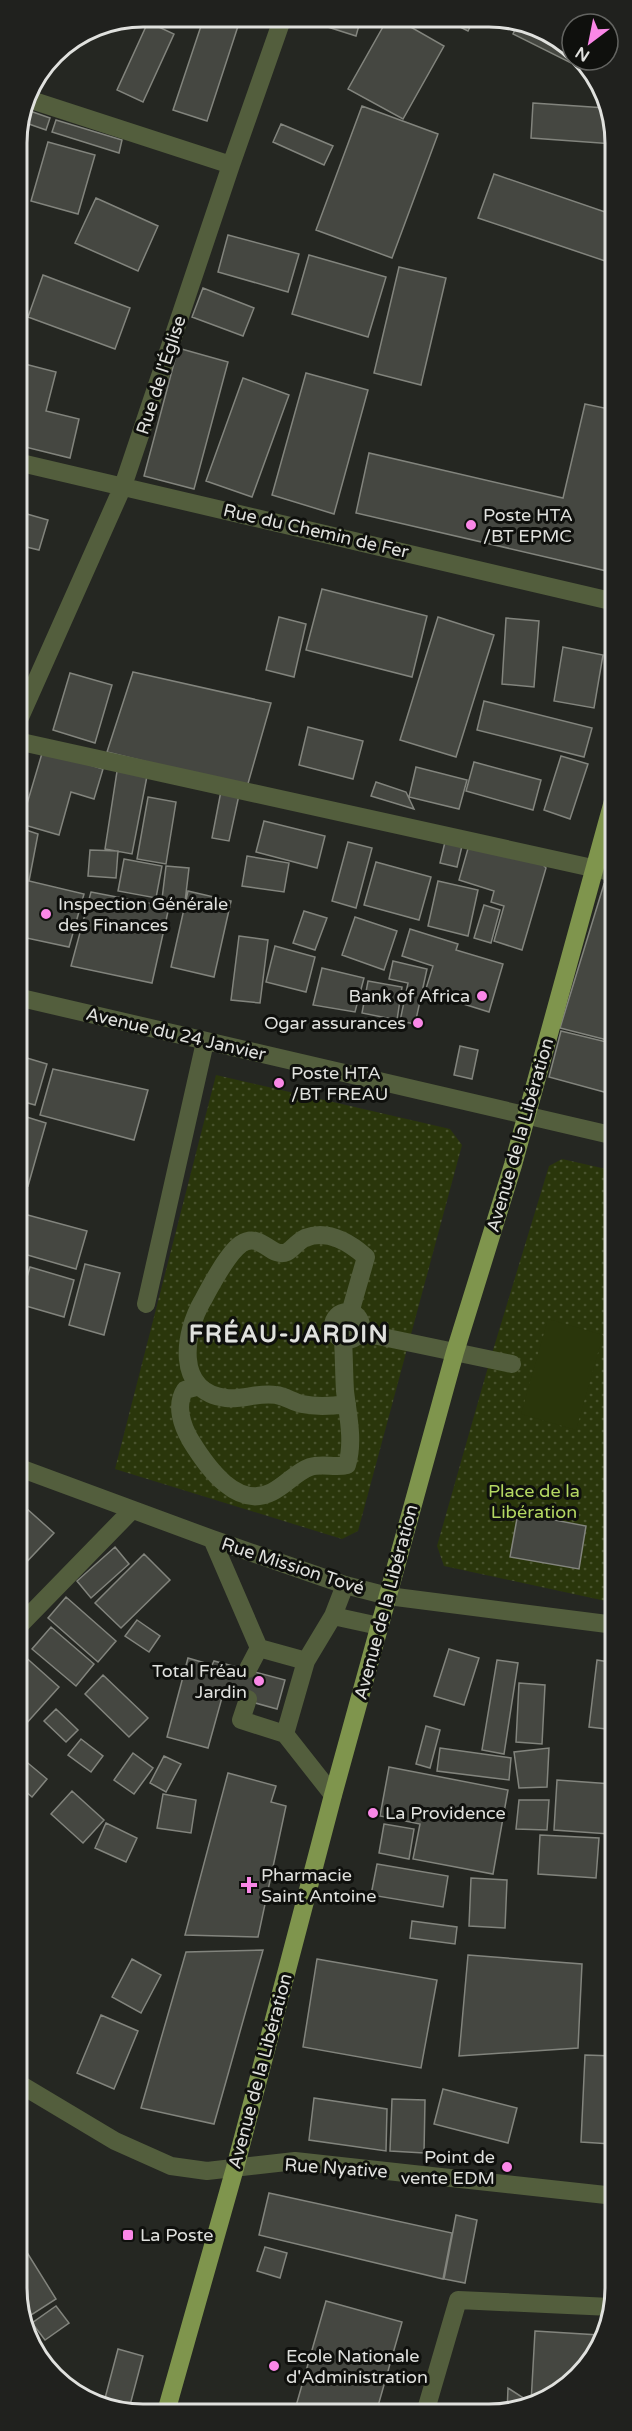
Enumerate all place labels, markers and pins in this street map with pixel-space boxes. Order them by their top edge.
place label: Poste HTA /BT EPMC [483,504,573,547]
marker: Poste HTA /BT EPMC [464,518,478,532]
place label: Inspection Générale des Finances [58,893,228,936]
marker: Inspection Générale des Finances [39,907,53,921]
place label: Bank of Africa [349,985,470,1007]
marker: Bank of Africa [475,989,489,1003]
place label: Ogar assurances [264,1012,406,1034]
marker: Ogar assurances [411,1016,425,1030]
place label: Poste HTA /BT FREAU [291,1062,388,1105]
marker: Poste HTA /BT FREAU [272,1076,286,1090]
place label: Total Fréau Jardin [152,1660,247,1703]
marker: Total Fréau Jardin [252,1674,266,1688]
place label: La Providence [385,1802,506,1824]
marker: La Providence [366,1806,380,1820]
place label: Pharmacie Saint Antoine [261,1864,376,1907]
marker: Pharmacie Saint Antoine [242,1878,256,1892]
place label: Point de vente EDM [401,2146,495,2189]
marker: Point de vente EDM [500,2160,514,2174]
place label: La Poste [140,2224,213,2246]
marker: La Poste [121,2228,135,2242]
place label: Ecole Nationale d'Administration [286,2345,428,2388]
marker: Ecole Nationale d'Administration [267,2359,281,2373]

